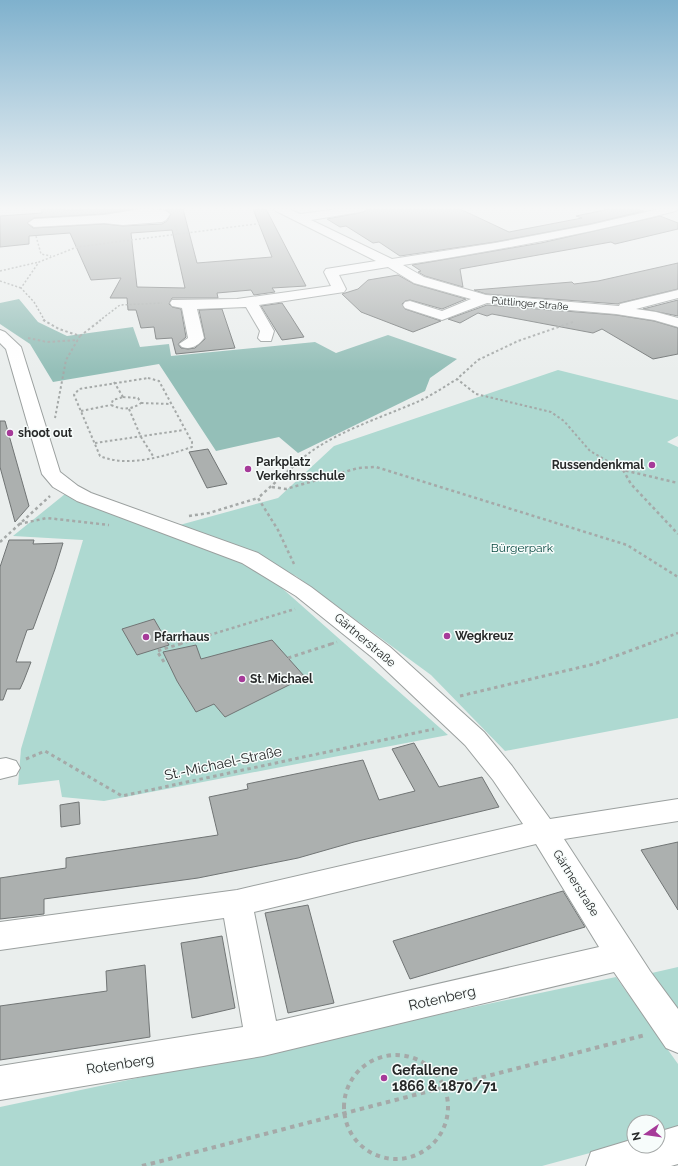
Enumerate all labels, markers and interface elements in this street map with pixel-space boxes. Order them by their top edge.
street label: Püttlinger Straße [491,295,569,312]
place label: shoot out [18,426,73,440]
marker: shoot out [5,428,15,438]
place label: Parkplatz Verkehrsschule [256,455,345,483]
place label: Russendenkmal [552,458,644,472]
marker: Russendenkmal [647,460,657,470]
marker: Parkplatz Verkehrsschule [243,464,253,474]
park label: Bürgerpark [491,541,554,555]
street label: Gärtnerstraße [331,610,399,670]
place label: Wegkreuz [455,629,513,643]
place label: Pfarrhaus [154,630,210,644]
marker: Wegkreuz [442,631,452,641]
marker: Pfarrhaus [141,632,151,642]
place label: St. Michael [250,672,313,686]
marker: St. Michael [237,674,247,684]
street label: St.-Michael-Straße [163,743,283,783]
street label: Gärtnerstraße [550,847,602,919]
street label: Rotenberg [407,983,477,1013]
street label: Rotenberg [85,1051,155,1077]
place label: Gefallene 1866 & 1870/71 [392,1062,497,1094]
marker: Gefallene 1866 & 1870/71 [379,1073,389,1083]
north arrow [626,1114,666,1154]
text: N [629,1131,644,1142]

